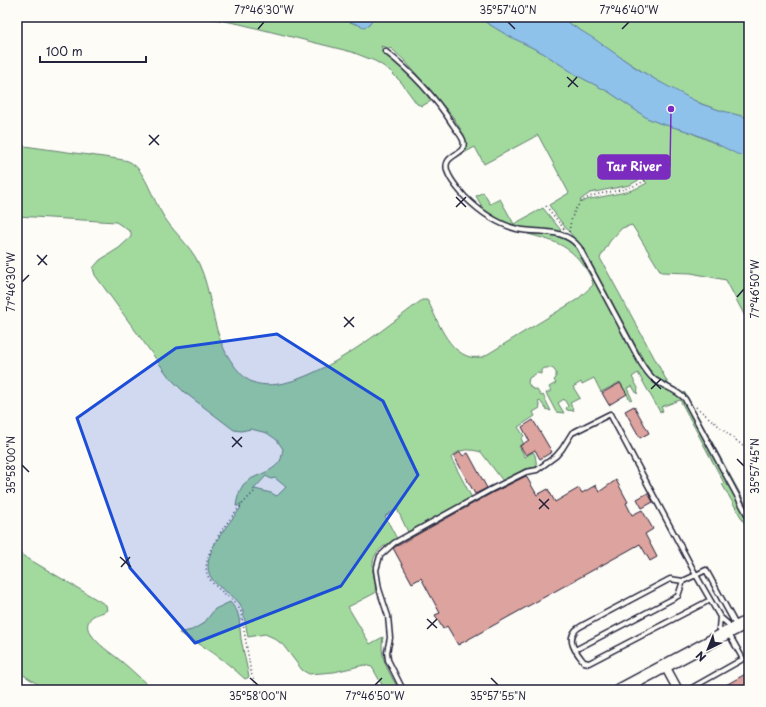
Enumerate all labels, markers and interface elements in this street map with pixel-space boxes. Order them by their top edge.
text: 77°46'30"W [234,2,294,17]
text: 35°57'40"N [480,2,537,17]
text: 77°46'40"W [599,2,659,17]
scale bar [40,38,146,64]
text: 100 m [46,42,83,60]
callout: Tar River [598,155,670,179]
text: Tar River [606,157,663,175]
text: 77°46'30"W [3,252,18,312]
text: 77°46'50"W [747,259,762,319]
text: 35°58'00"N [3,436,18,494]
text: 35°57'45"N [747,438,762,494]
north arrow [688,629,728,669]
text: N [692,647,710,666]
text: 35°58'00"N [229,688,287,703]
text: 77°46'50"W [345,688,405,703]
text: 35°57'55"N [470,688,526,703]

